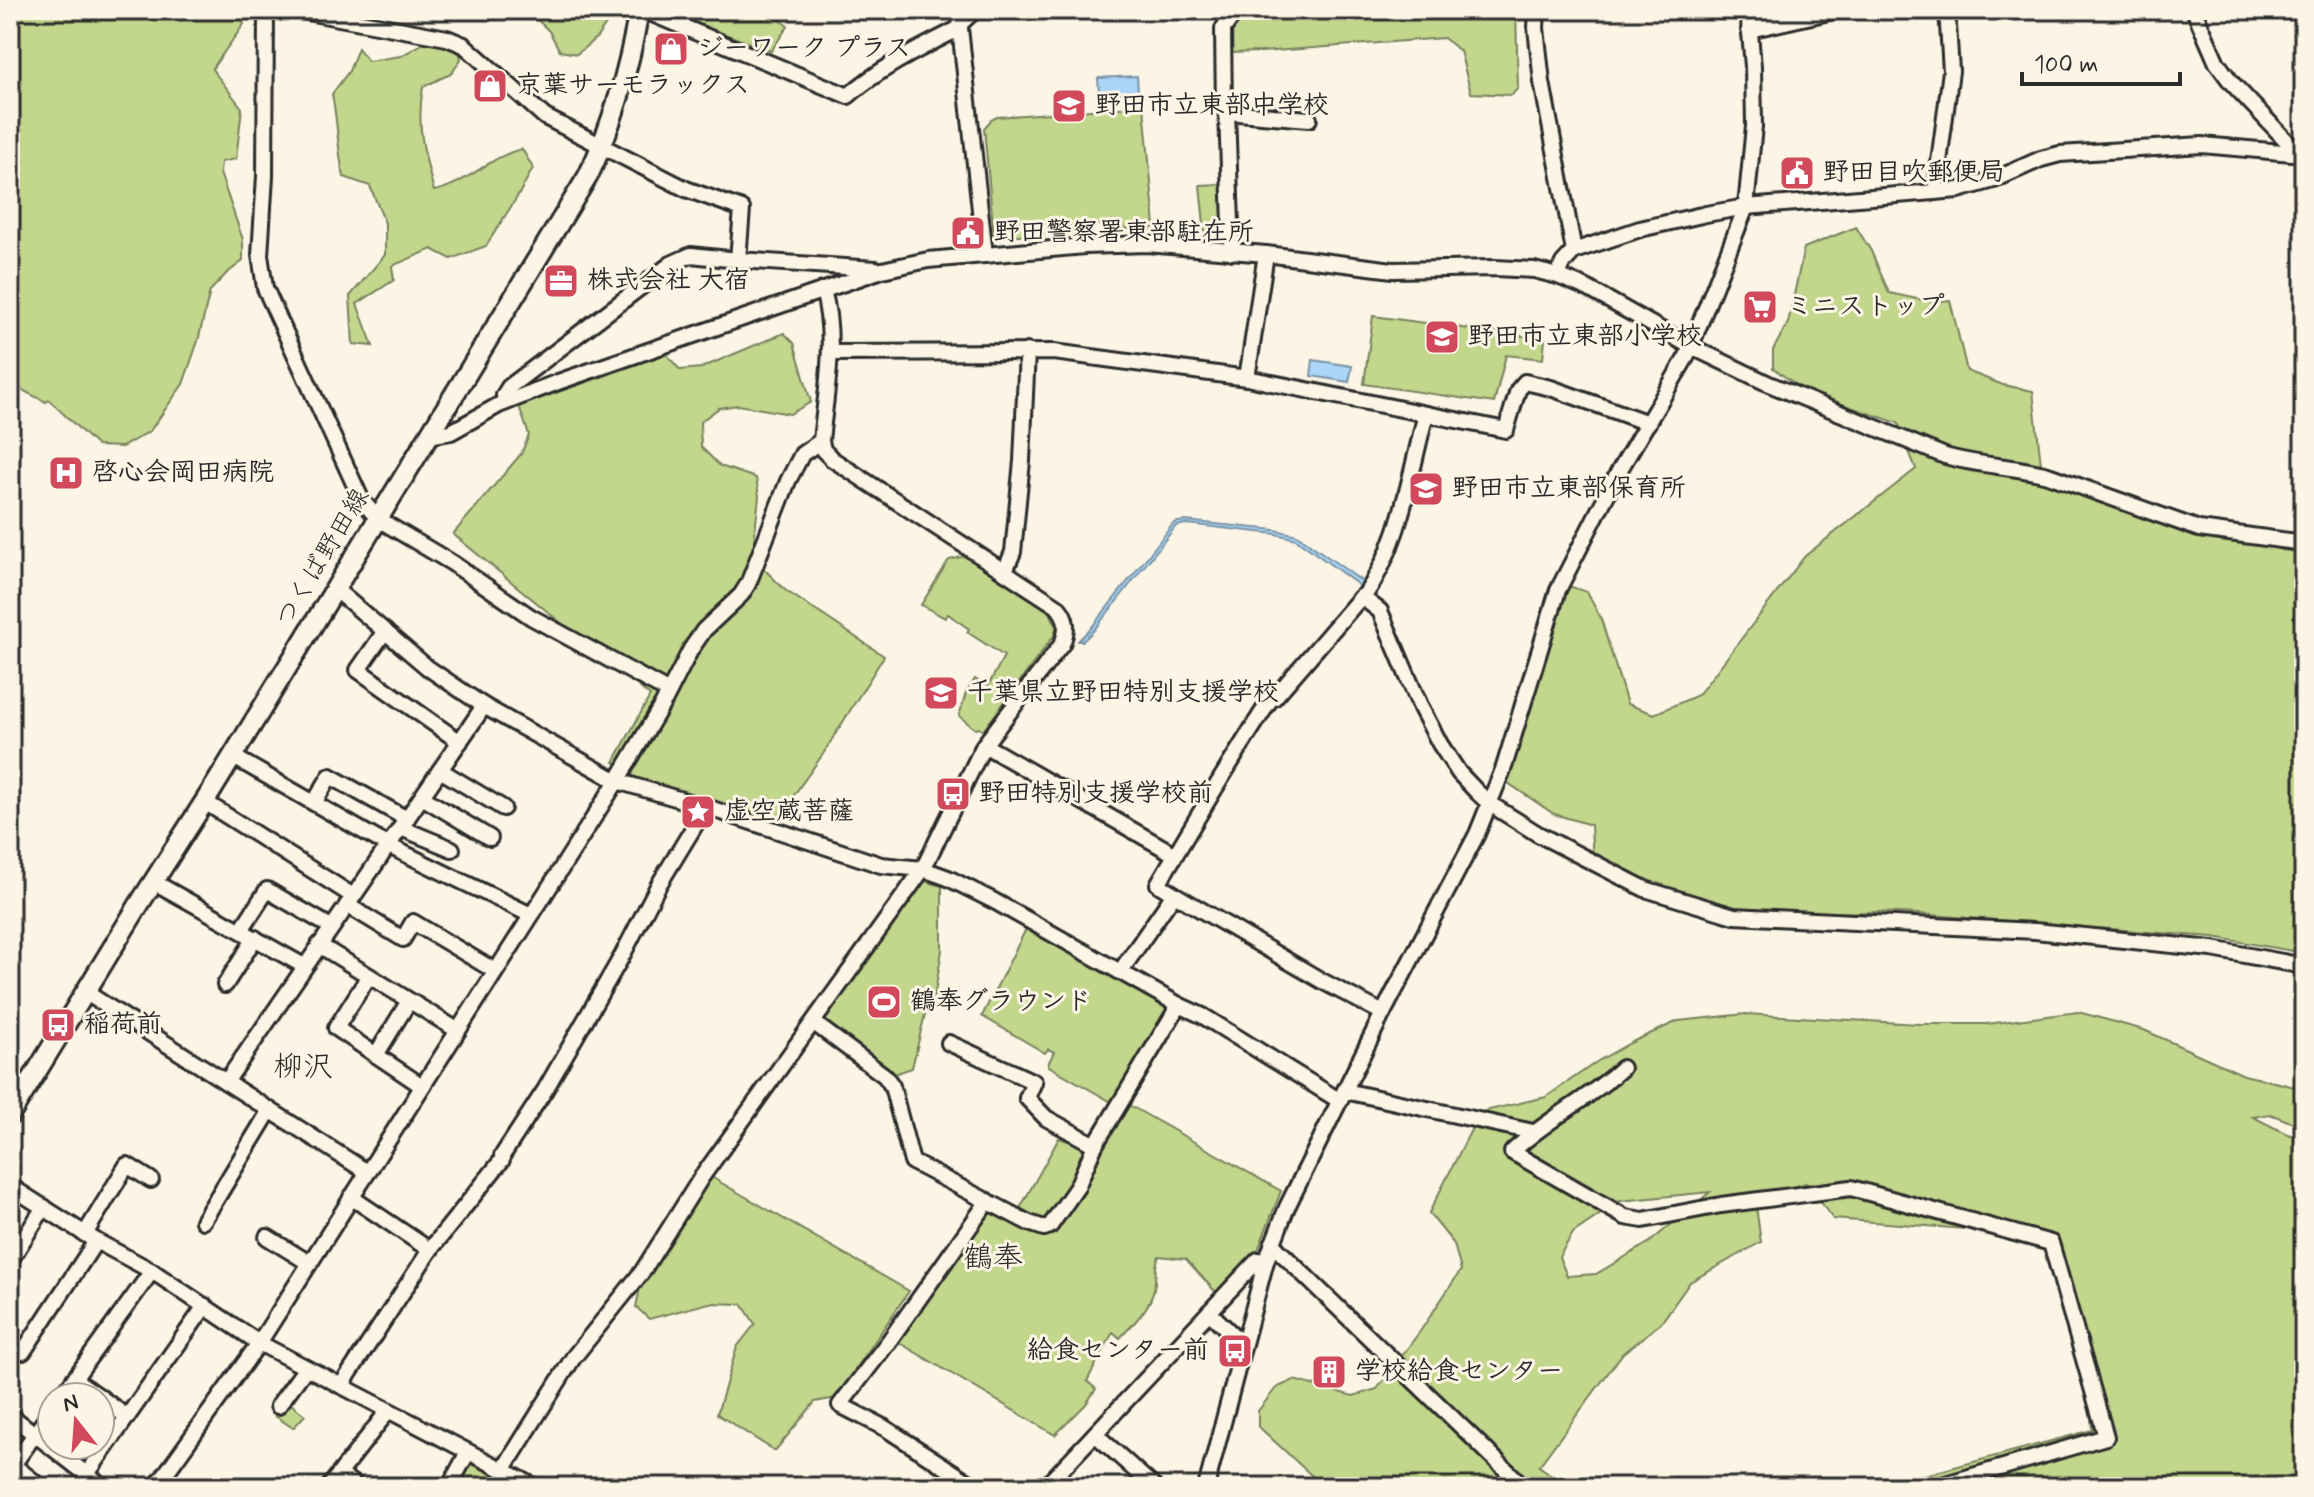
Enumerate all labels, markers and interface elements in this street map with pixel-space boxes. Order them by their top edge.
shop icon: ジーワーク プラス [652,30,690,68]
place label: ジーワーク プラス [697,32,911,66]
scale bar [2022,36,2180,86]
text: 100 m [2034,50,2098,81]
shop icon: 京葉サーモラックス [471,67,509,105]
place label: 京葉サーモラックス [516,69,750,103]
school or university icon: 野田市立東部中学校 [1050,87,1088,125]
place label: 野田市立東部中学校 [1095,89,1329,123]
public building icon: 野田目吹郵便局 [1778,154,1816,192]
place label: 野田目吹郵便局 [1823,156,2005,190]
public building icon: 野田警察署東部駐在所 [949,214,987,252]
place label: 野田警察署東部駐在所 [994,216,1254,250]
office icon: 株式会社 大宿 [542,262,580,300]
place label: 株式会社 大宿 [587,264,750,298]
supermarket icon: ミニストップ [1741,288,1779,326]
place label: ミニストップ [1786,290,1945,324]
school or university icon: 野田市立東部小学校 [1423,318,1461,356]
place label: 野田市立東部小学校 [1468,320,1702,354]
hospital icon: 啓心会岡田病院 [47,454,85,492]
place label: 啓心会岡田病院 [92,456,274,490]
school or university icon: 野田市立東部保育所 [1407,470,1445,508]
place label: 野田市立東部保育所 [1452,472,1686,506]
street label: つくば野田線 [268,482,378,634]
school or university icon: 千葉県立野田特別支援学校 [922,674,960,712]
place label: 千葉県立野田特別支援学校 [967,676,1279,710]
bus stop icon: 野田特別支援学校前 [934,775,972,813]
place label: 野田特別支援学校前 [979,777,1213,811]
place icon: 虚空蔵菩薩 [679,793,717,831]
place label: 虚空蔵菩薩 [724,795,854,829]
sports icon: 鶴奉グラウンド [865,983,903,1021]
place label: 鶴奉グラウンド [910,985,1092,1019]
bus stop icon: 稲荷前 [39,1006,77,1044]
place label: 稲荷前 [84,1008,162,1042]
district label: 柳沢 [273,1048,333,1087]
district label: 鶴奉 [963,1239,1023,1278]
bus stop icon: 給食センター前 [1216,1332,1254,1370]
place label: 給食センター前 [1027,1334,1209,1368]
building icon: 学校給食センター [1310,1353,1348,1391]
place label: 学校給食センター [1355,1355,1563,1389]
north arrow [36,1381,116,1461]
text: N [60,1388,82,1419]

